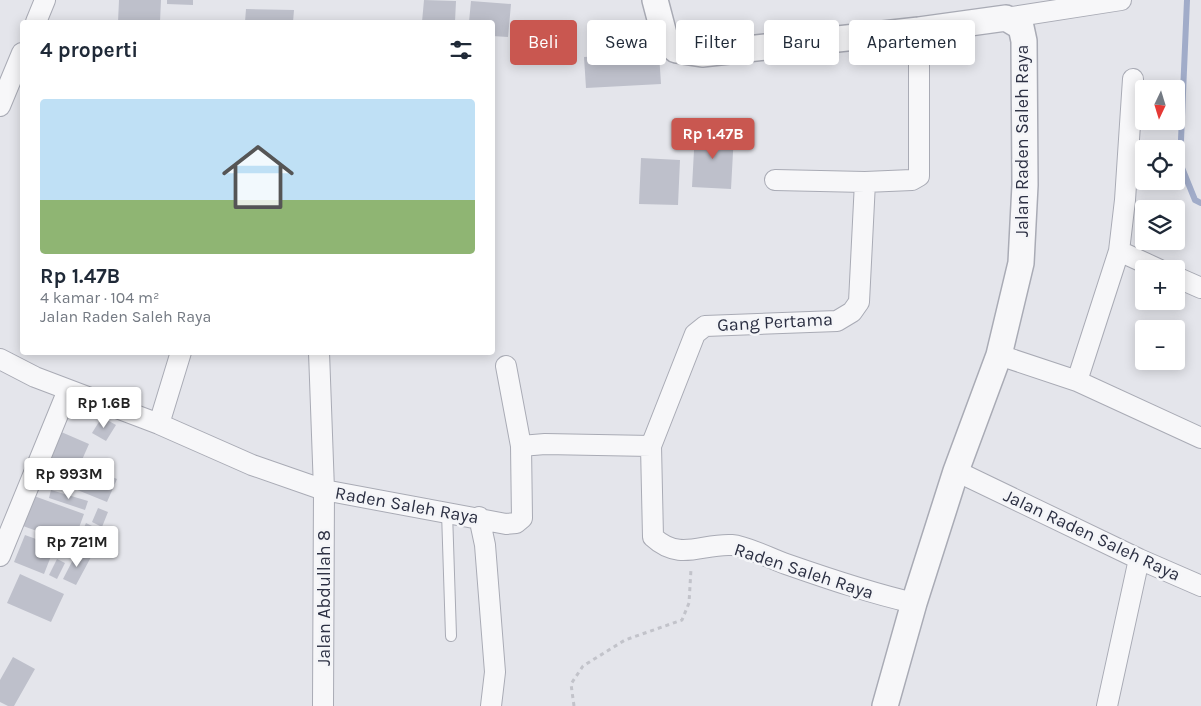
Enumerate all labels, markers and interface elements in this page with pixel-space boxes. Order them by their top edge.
chip: Beli [510,20,577,65]
chip: Sewa [587,20,666,65]
chip: Filter [676,20,754,65]
chip: Baru [764,20,839,65]
chip: Apartemen [849,20,975,65]
icon: filters [447,36,475,64]
text: 4 properti [40,38,138,62]
street label: Jalan Raden Saleh Raya [1011,45,1033,237]
north arrow [1135,80,1185,130]
map controls [1135,80,1185,370]
pin: Rp 1.47B [661,118,765,160]
text: Rp 1.47B [682,124,744,143]
icon: home [213,132,303,222]
button: locate [1135,140,1185,190]
button: layers [1135,200,1185,250]
button: + [1135,260,1185,310]
text: Rp 1.47B [40,264,120,288]
text: 4 kamar · 104 m² [40,288,159,307]
text: Jalan Raden Saleh Raya [40,307,211,326]
street label: Gang Pertama [717,308,833,336]
button: − [1135,320,1185,370]
pin: Rp 1.6B [58,386,150,429]
text: Rp 1.6B [77,393,131,412]
pin: Rp 993M [23,458,115,500]
text: Rp 993M [35,464,103,483]
street label: Raden Saleh Raya [333,482,481,528]
street label: Jalan Raden Saleh Raya [1000,484,1184,586]
pin: Rp 721M [31,526,123,568]
street label: Jalan Abdullah 8 [313,530,335,666]
text: Rp 721M [46,532,108,551]
street label: Raden Saleh Raya [731,538,877,604]

